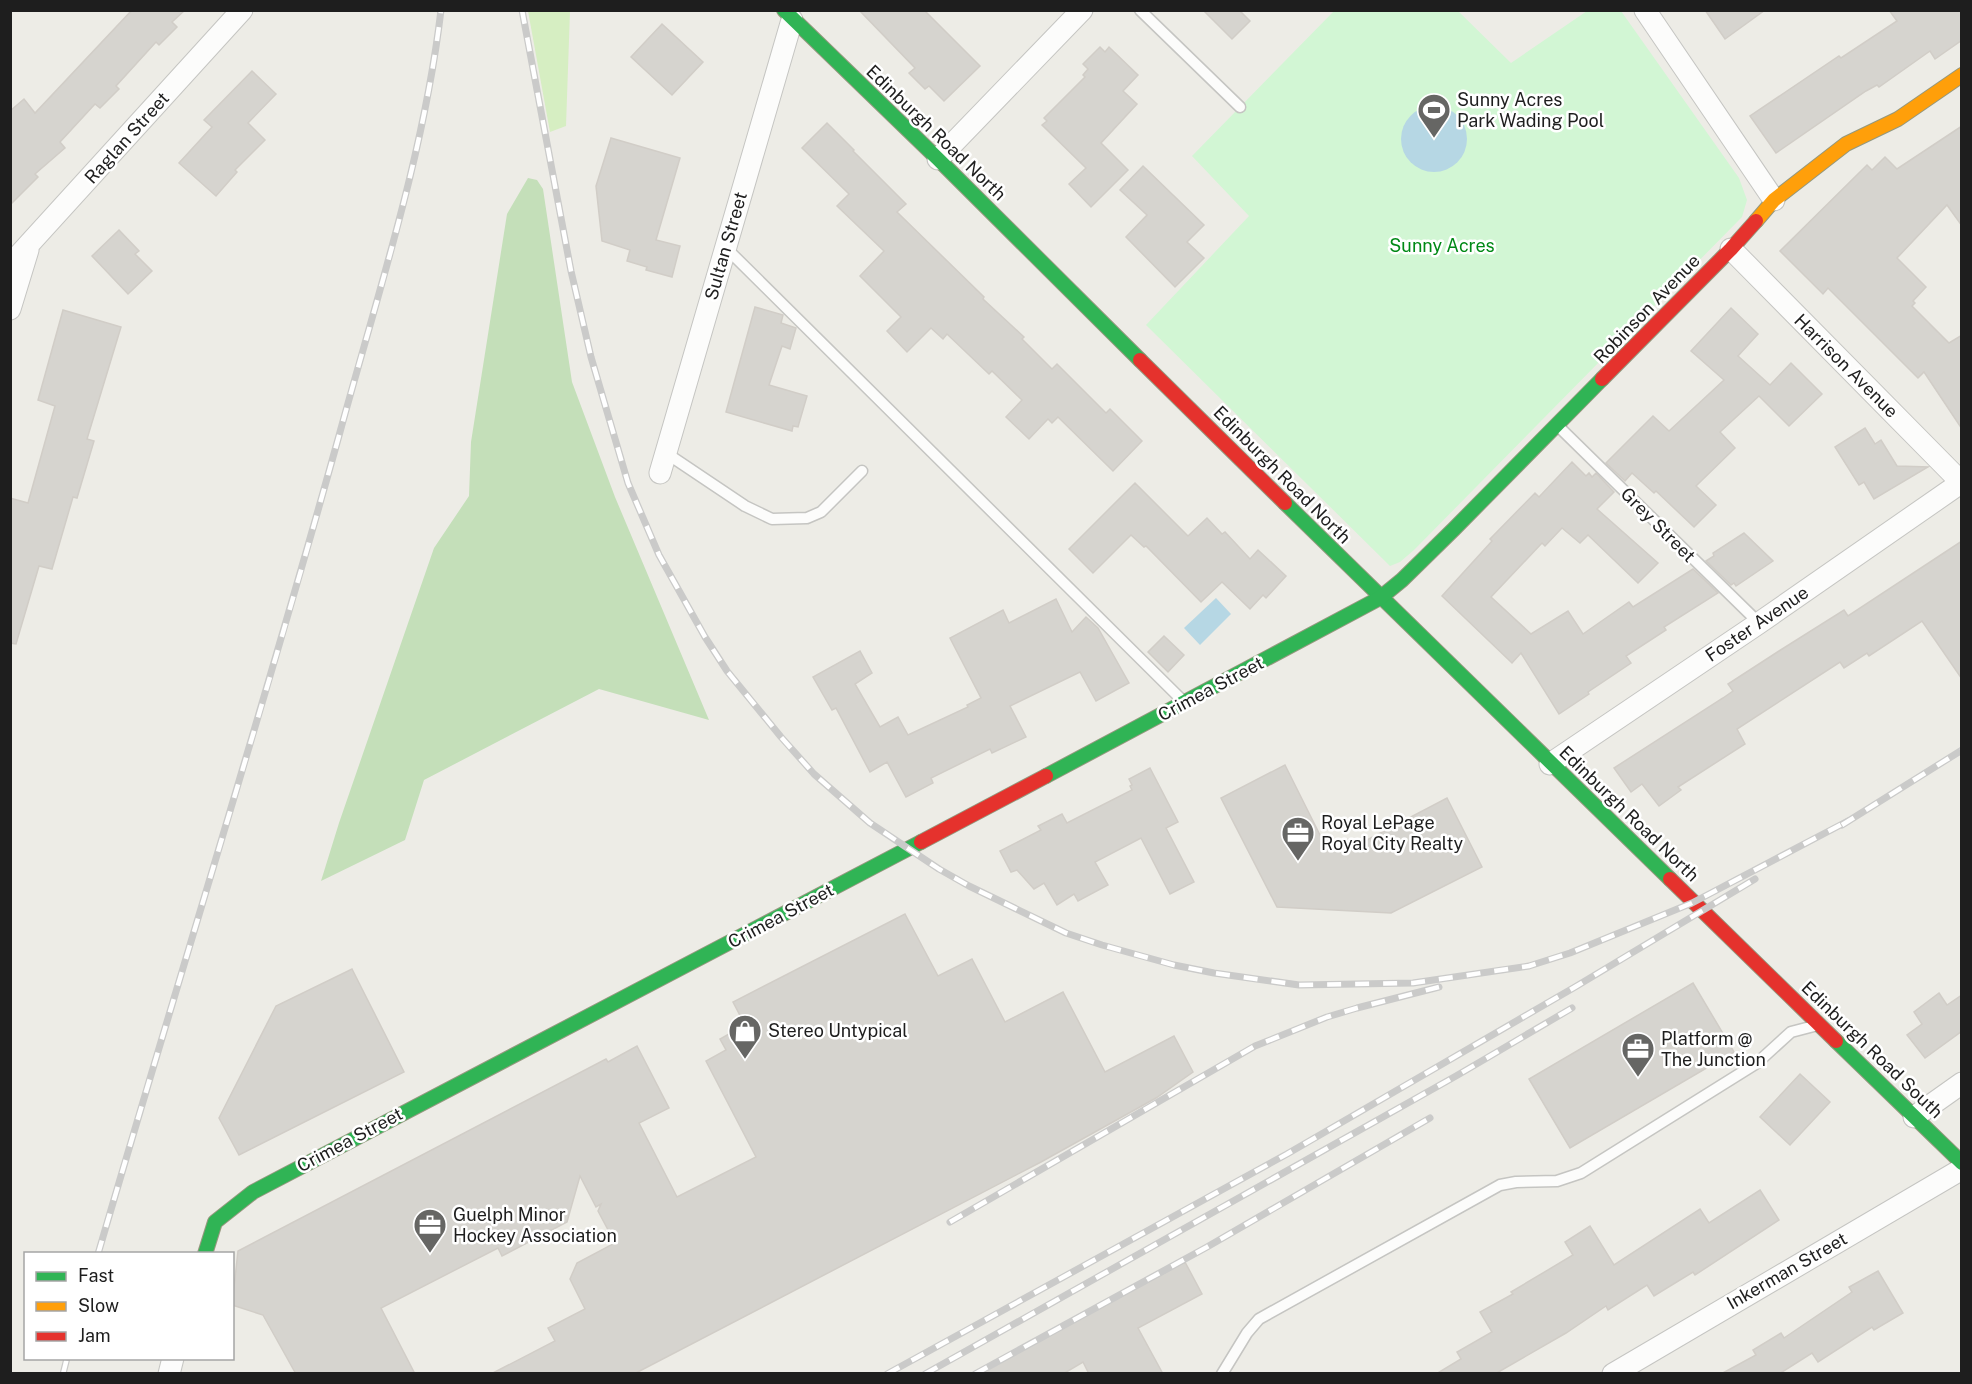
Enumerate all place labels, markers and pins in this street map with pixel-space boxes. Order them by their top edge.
place label: Sunny Acres Park Wading Pool [1457,89,1604,131]
sports icon: Sunny Acres Park Wading Pool [1416,92,1452,139]
place label: Royal LePage Royal City Realty [1321,812,1464,854]
office icon: Royal LePage Royal City Realty [1280,815,1316,862]
shop icon: Stereo Untypical [727,1013,763,1060]
place label: Stereo Untypical [768,1020,908,1041]
place label: Platform @ The Junction [1661,1028,1766,1070]
office icon: Platform @ The Junction [1620,1031,1656,1078]
place label: Guelph Minor Hockey Association [453,1204,617,1246]
office icon: Guelph Minor Hockey Association [412,1207,448,1254]

